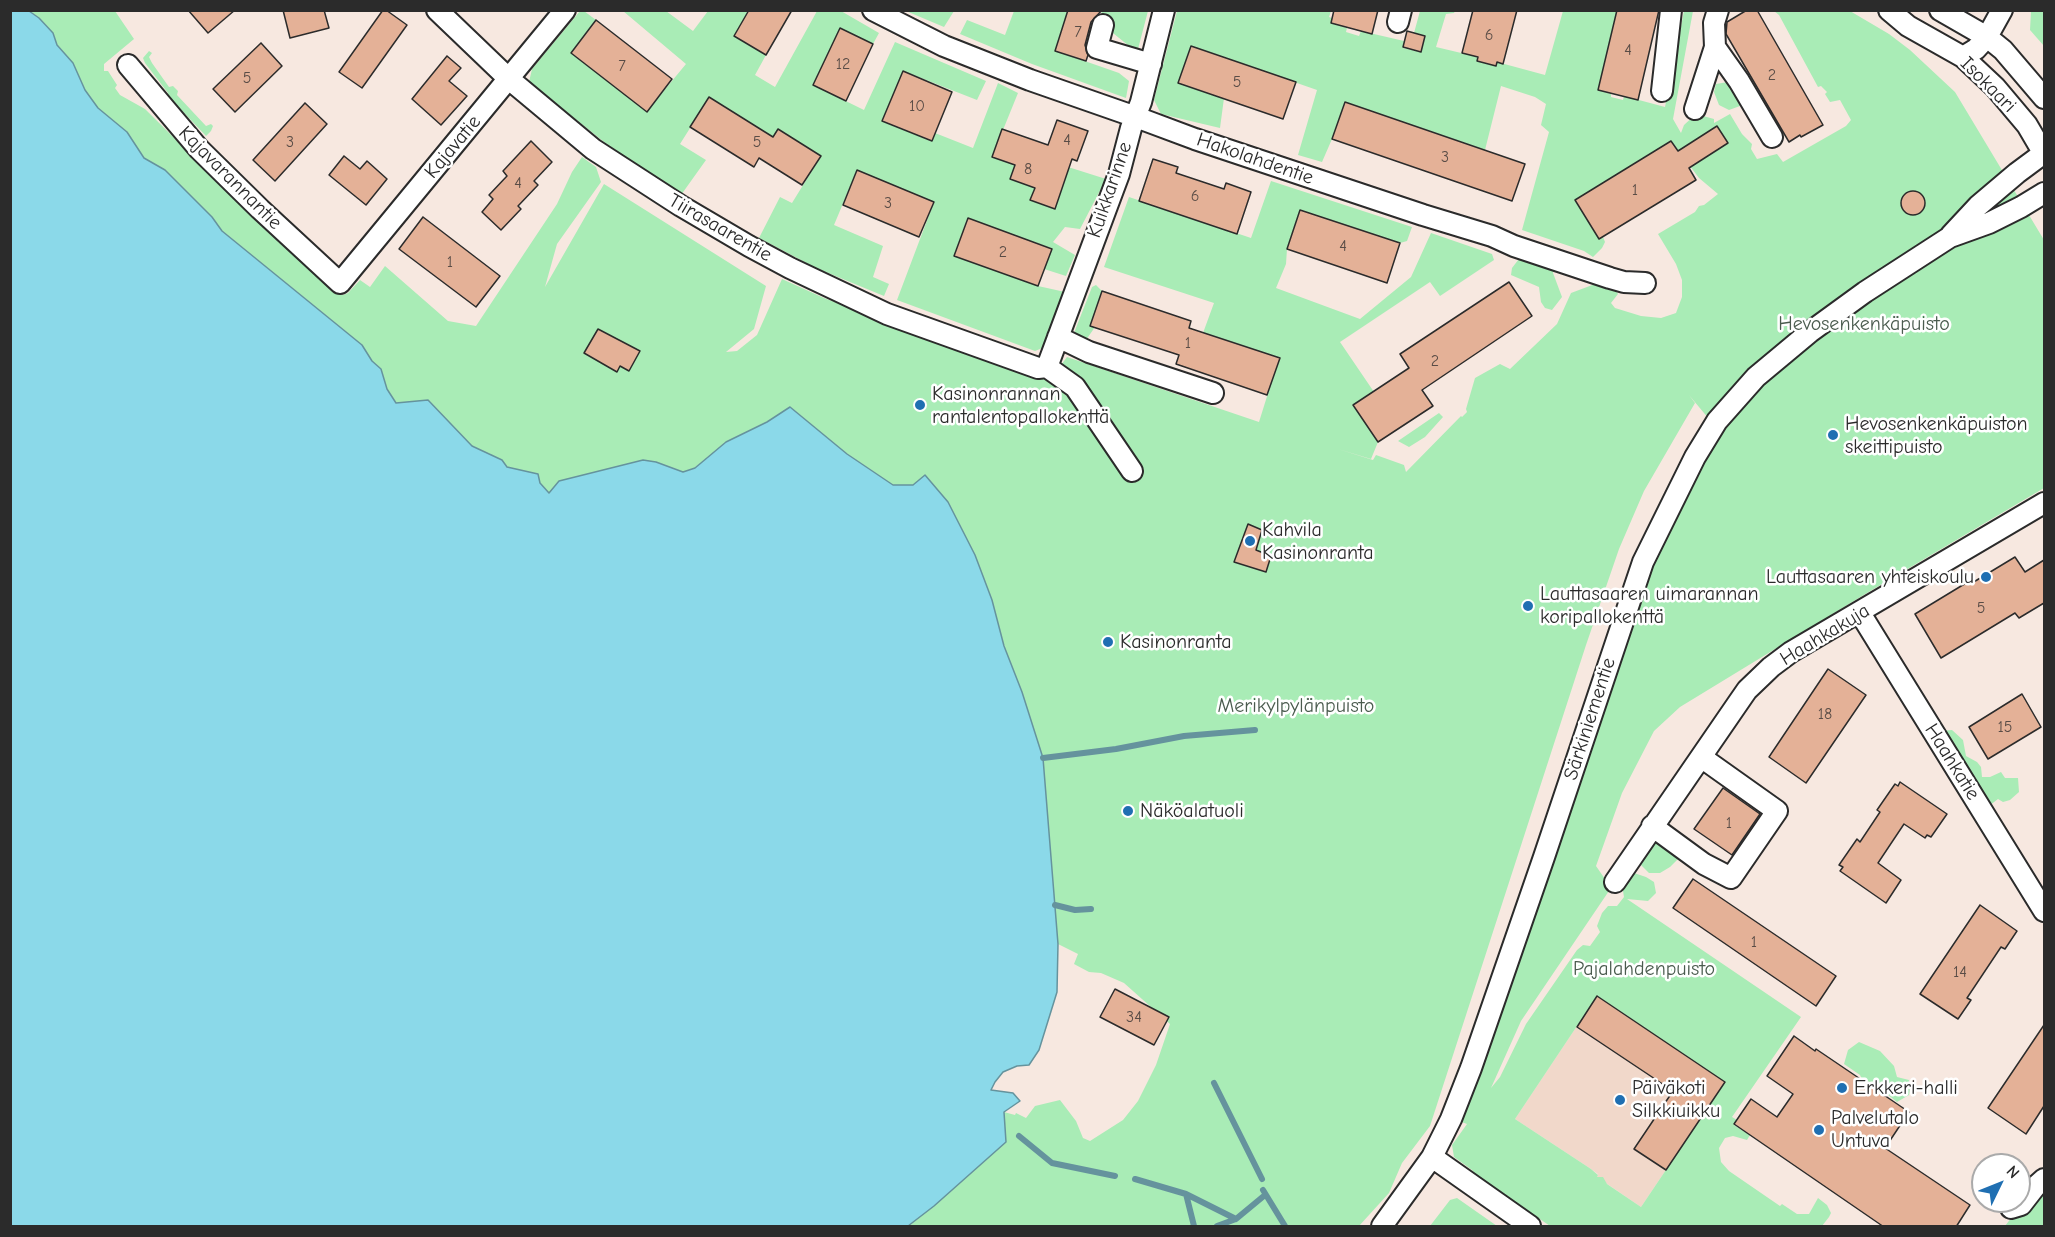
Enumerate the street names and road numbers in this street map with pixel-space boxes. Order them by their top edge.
street label: Isokaari [1955,52,2021,118]
street label: Kajavatie [420,111,486,183]
street label: Kajavarannantie [173,121,287,235]
street label: Hakolahdentie [1193,128,1317,190]
street label: Kuikkarinne [1082,139,1138,241]
street label: Tiirasaarentie [664,189,776,267]
street label: Haahkakuja [1776,599,1874,671]
street label: Särkiniementie [1559,655,1621,783]
street label: Haahkatie [1919,719,1985,805]

